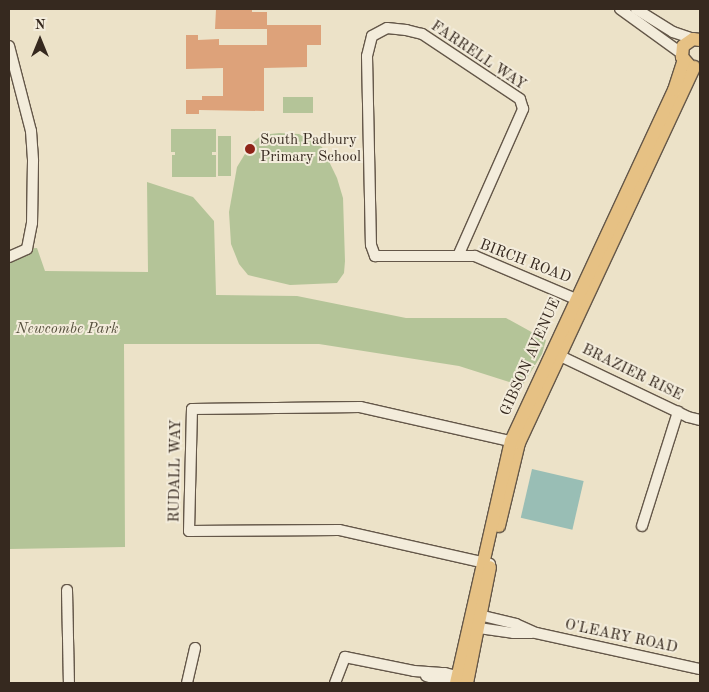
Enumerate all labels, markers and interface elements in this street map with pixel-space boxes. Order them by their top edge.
north arrow [15,15,65,65]
text: N [35,18,45,32]
street label: FARRELL WAY [427,18,529,94]
place label: South Padbury Primary School [260,131,361,166]
marker: South Padbury Primary School [244,143,256,155]
street label: BIRCH ROAD [477,236,573,288]
street label: GIBSON AVENUE [497,295,565,419]
park label: Newcombe Park [16,321,118,339]
street label: BRAZIER RISE [579,341,685,405]
street label: RUDALL WAY [166,419,186,523]
street label: O'LEARY ROAD [563,616,679,658]

